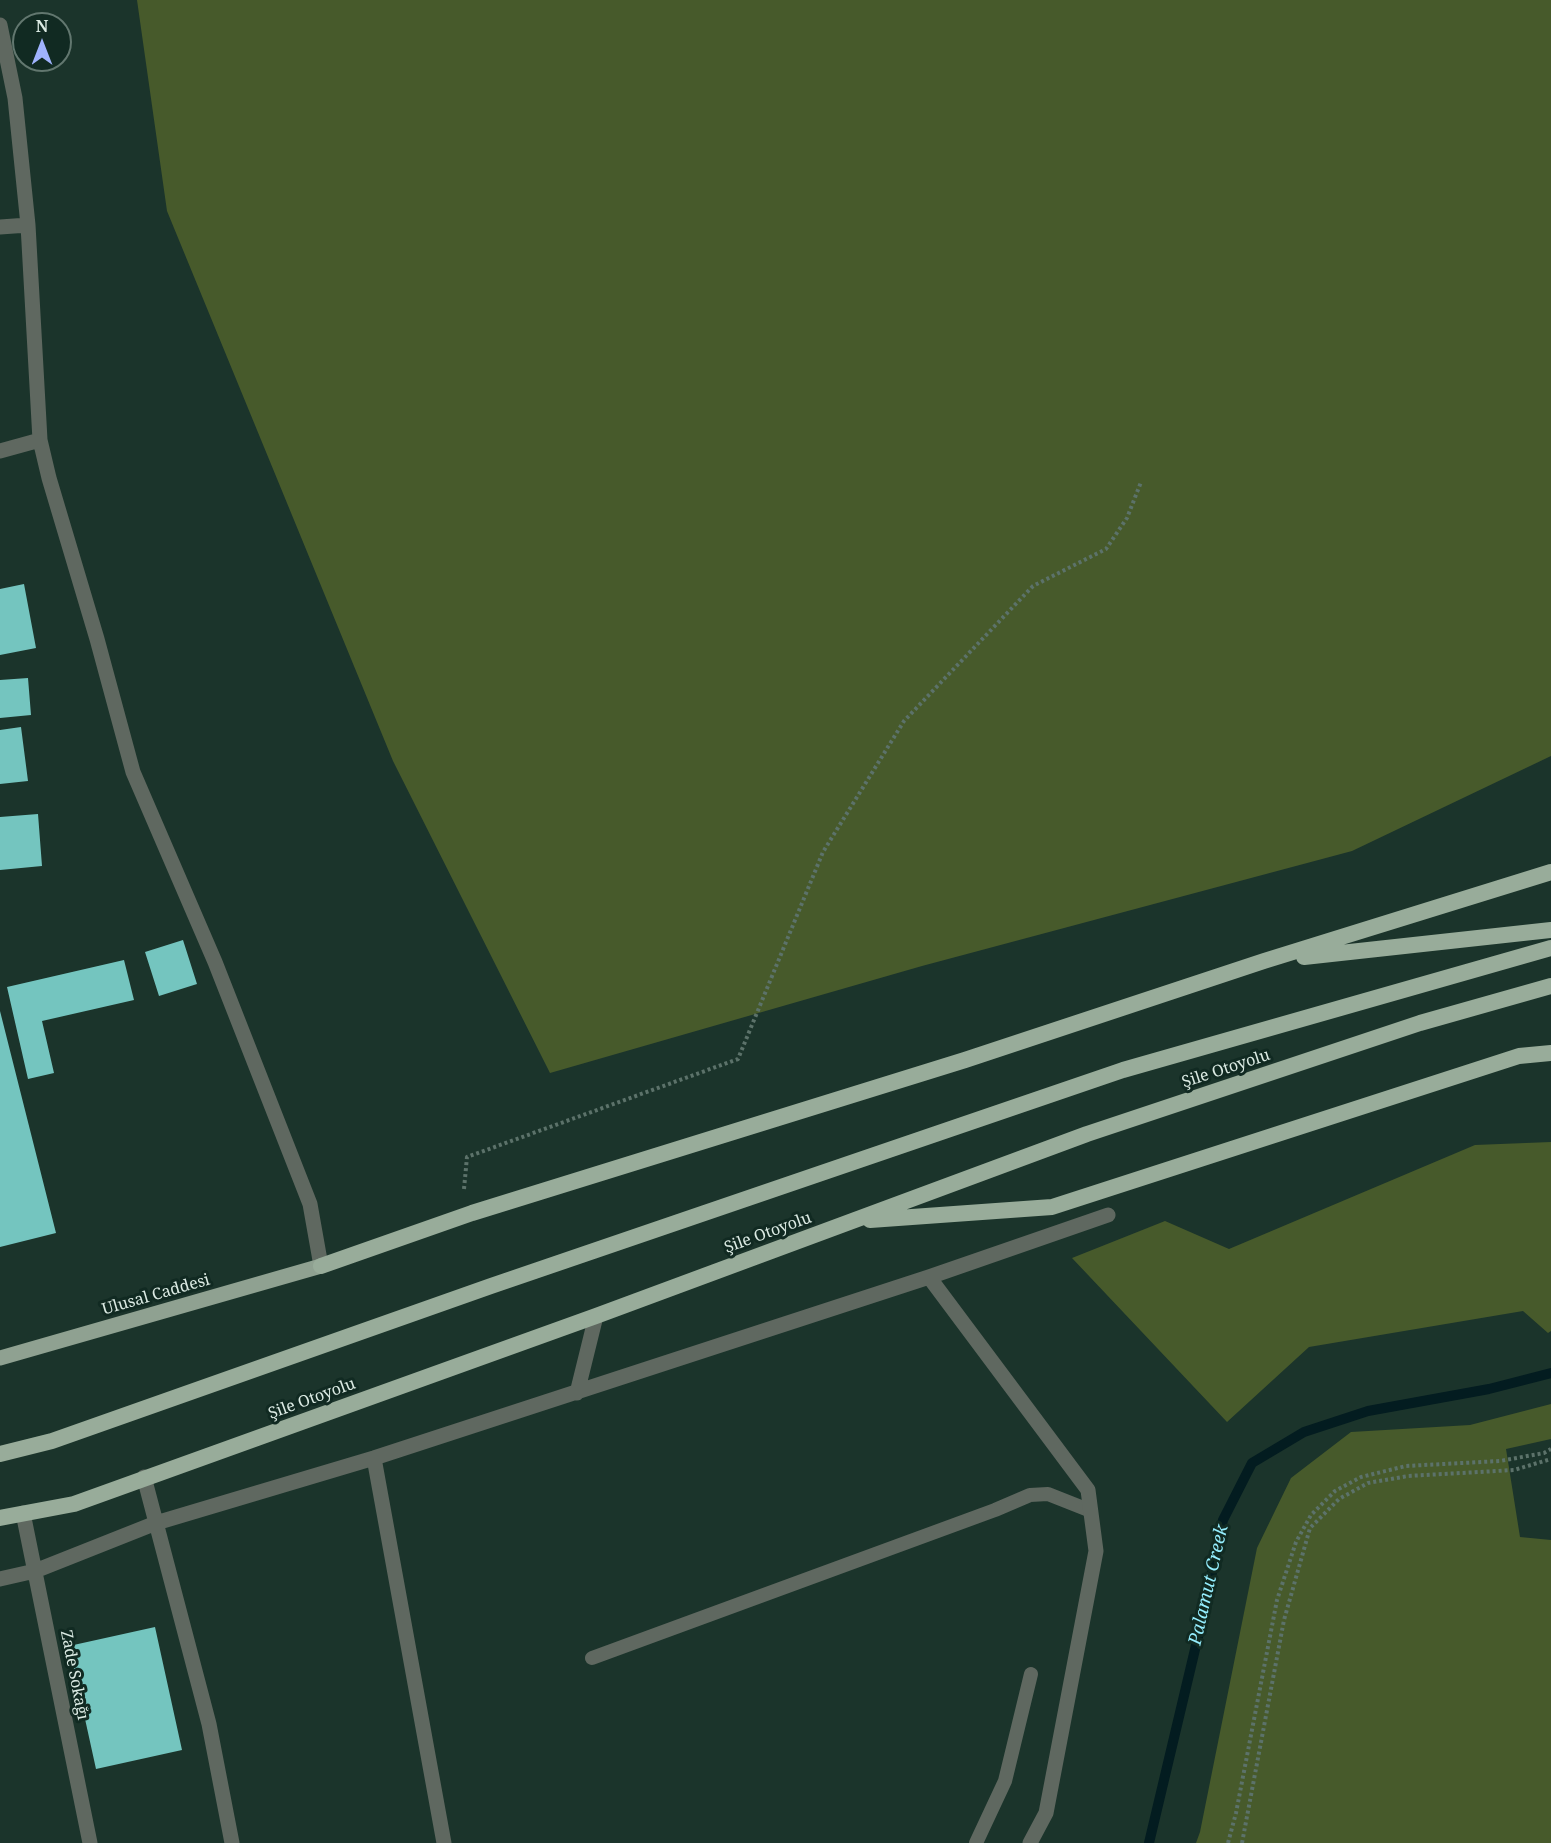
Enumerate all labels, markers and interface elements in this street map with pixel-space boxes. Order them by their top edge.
north arrow [12,12,72,72]
text: N [36,15,48,37]
street label: Şile Otoyolu [1180,1046,1272,1092]
street label: Şile Otoyolu [722,1208,814,1258]
street label: Ulusal Caddesi [100,1270,212,1320]
street label: Şile Otoyolu [266,1374,358,1424]
water label: Palamut Creek [1185,1523,1233,1647]
street label: Zade Sokağı [56,1628,92,1722]

